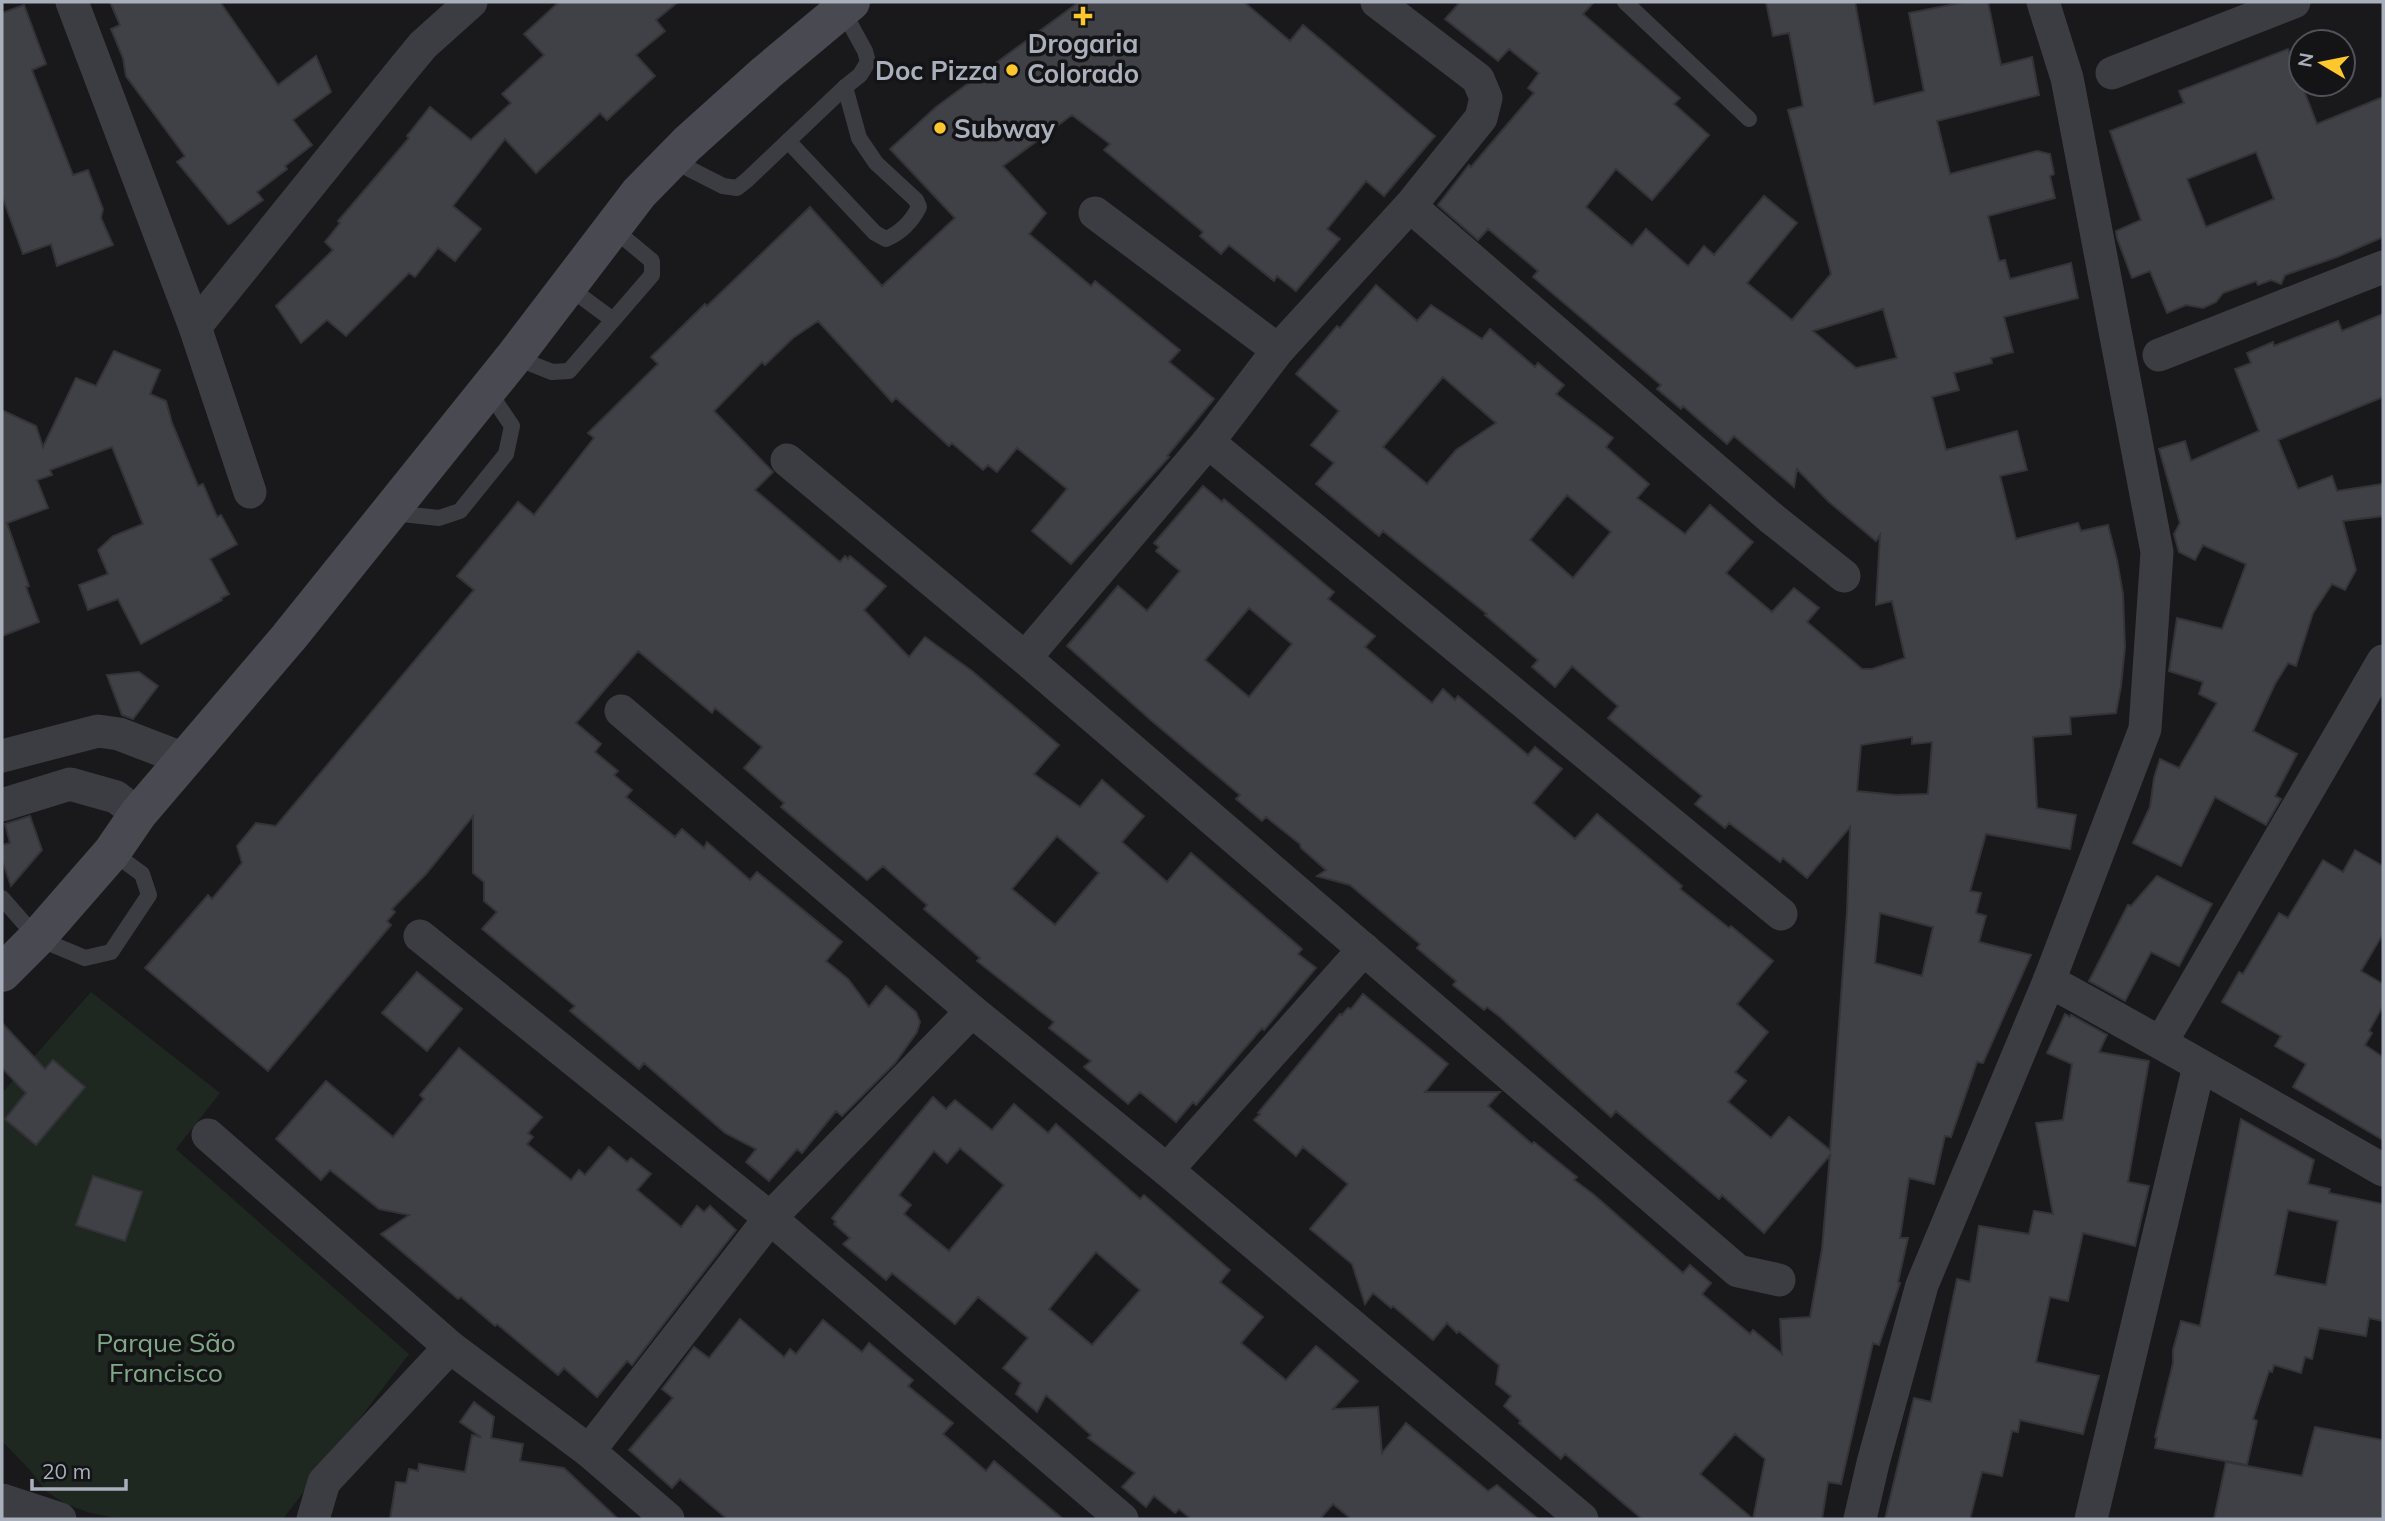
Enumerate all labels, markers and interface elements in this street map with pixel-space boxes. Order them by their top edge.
marker: Drogaria Colorado [1075,8,1091,24]
place label: Drogaria Colorado [1027,27,1139,90]
north arrow [2287,28,2357,98]
text: N [2292,51,2318,69]
place label: Doc Pizza [875,54,998,87]
marker: Doc Pizza [1004,62,1020,78]
place label: Subway [954,112,1056,145]
marker: Subway [932,120,948,136]
park label: Parque São Francisco [96,1326,236,1389]
scale bar [32,1448,126,1492]
text: 20 m [42,1458,91,1484]

